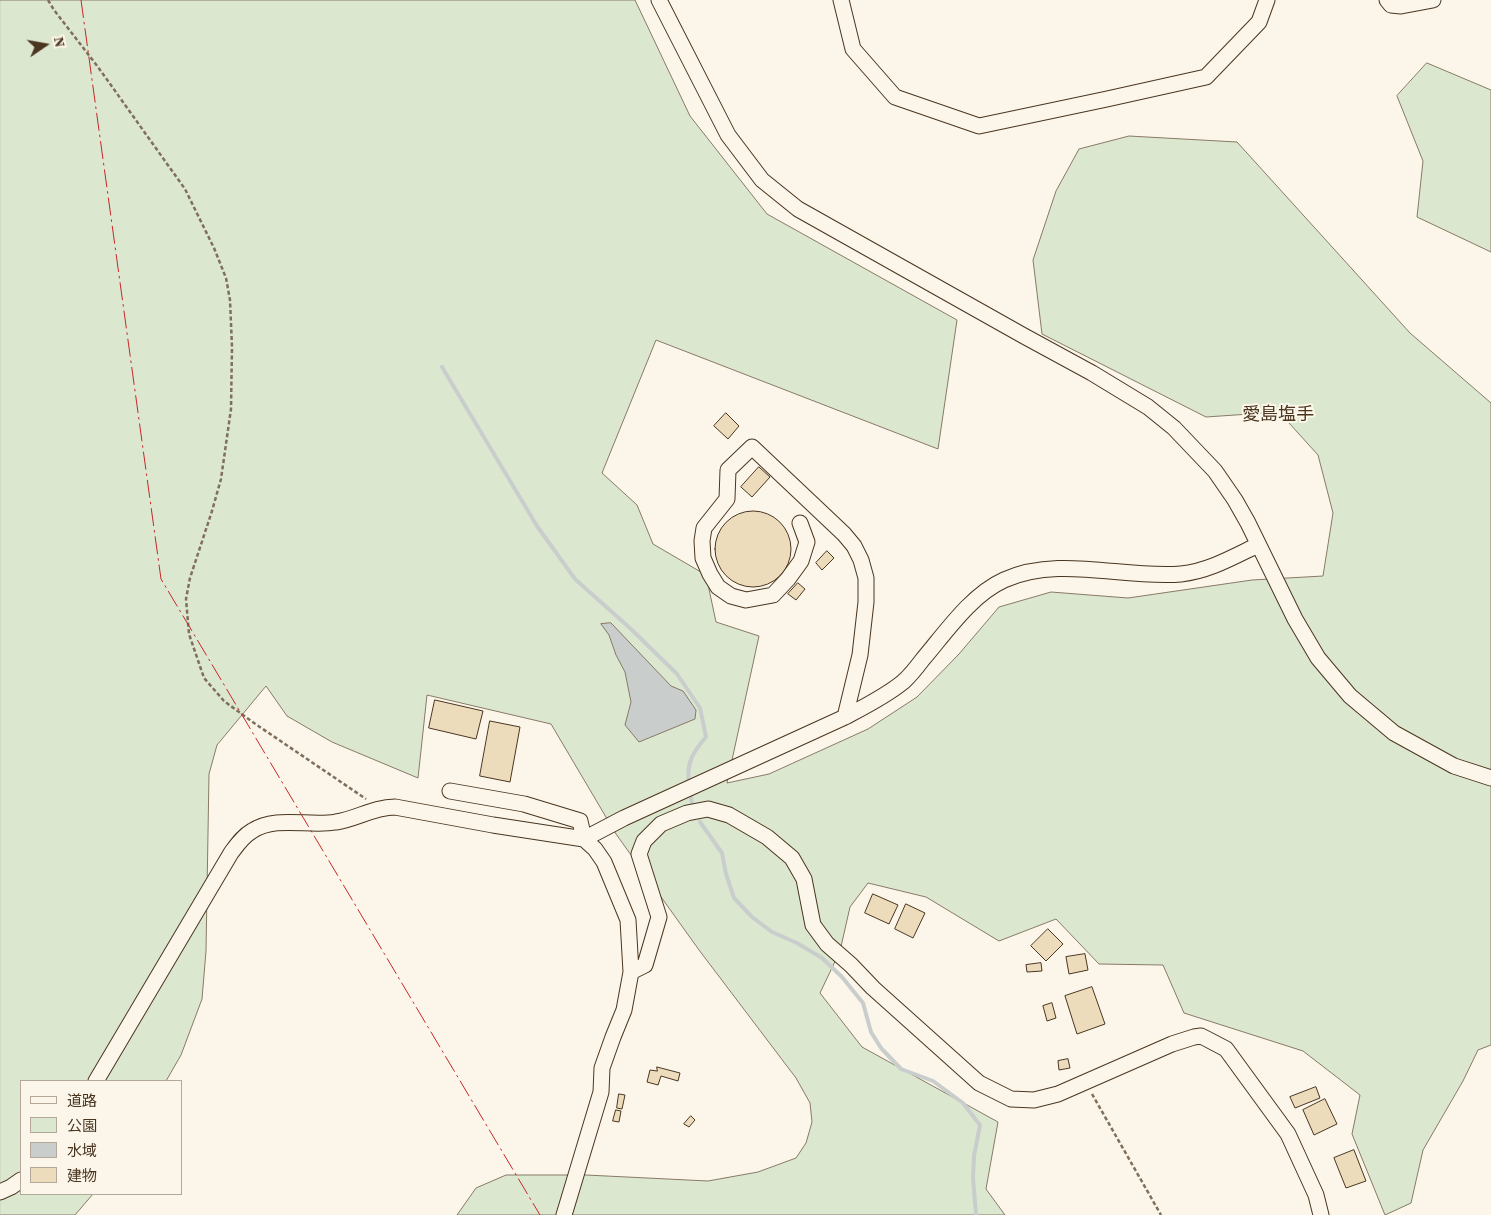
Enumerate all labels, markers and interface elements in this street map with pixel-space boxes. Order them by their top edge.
north arrow [20,20,70,70]
text: N [49,35,71,49]
district label: 愛島塩手 [1242,404,1314,426]
legend [20,1080,182,1195]
text: 道路 [67,1090,97,1111]
text: 公園 [67,1115,97,1136]
text: 水域 [67,1140,97,1161]
text: 建物 [67,1165,97,1186]

